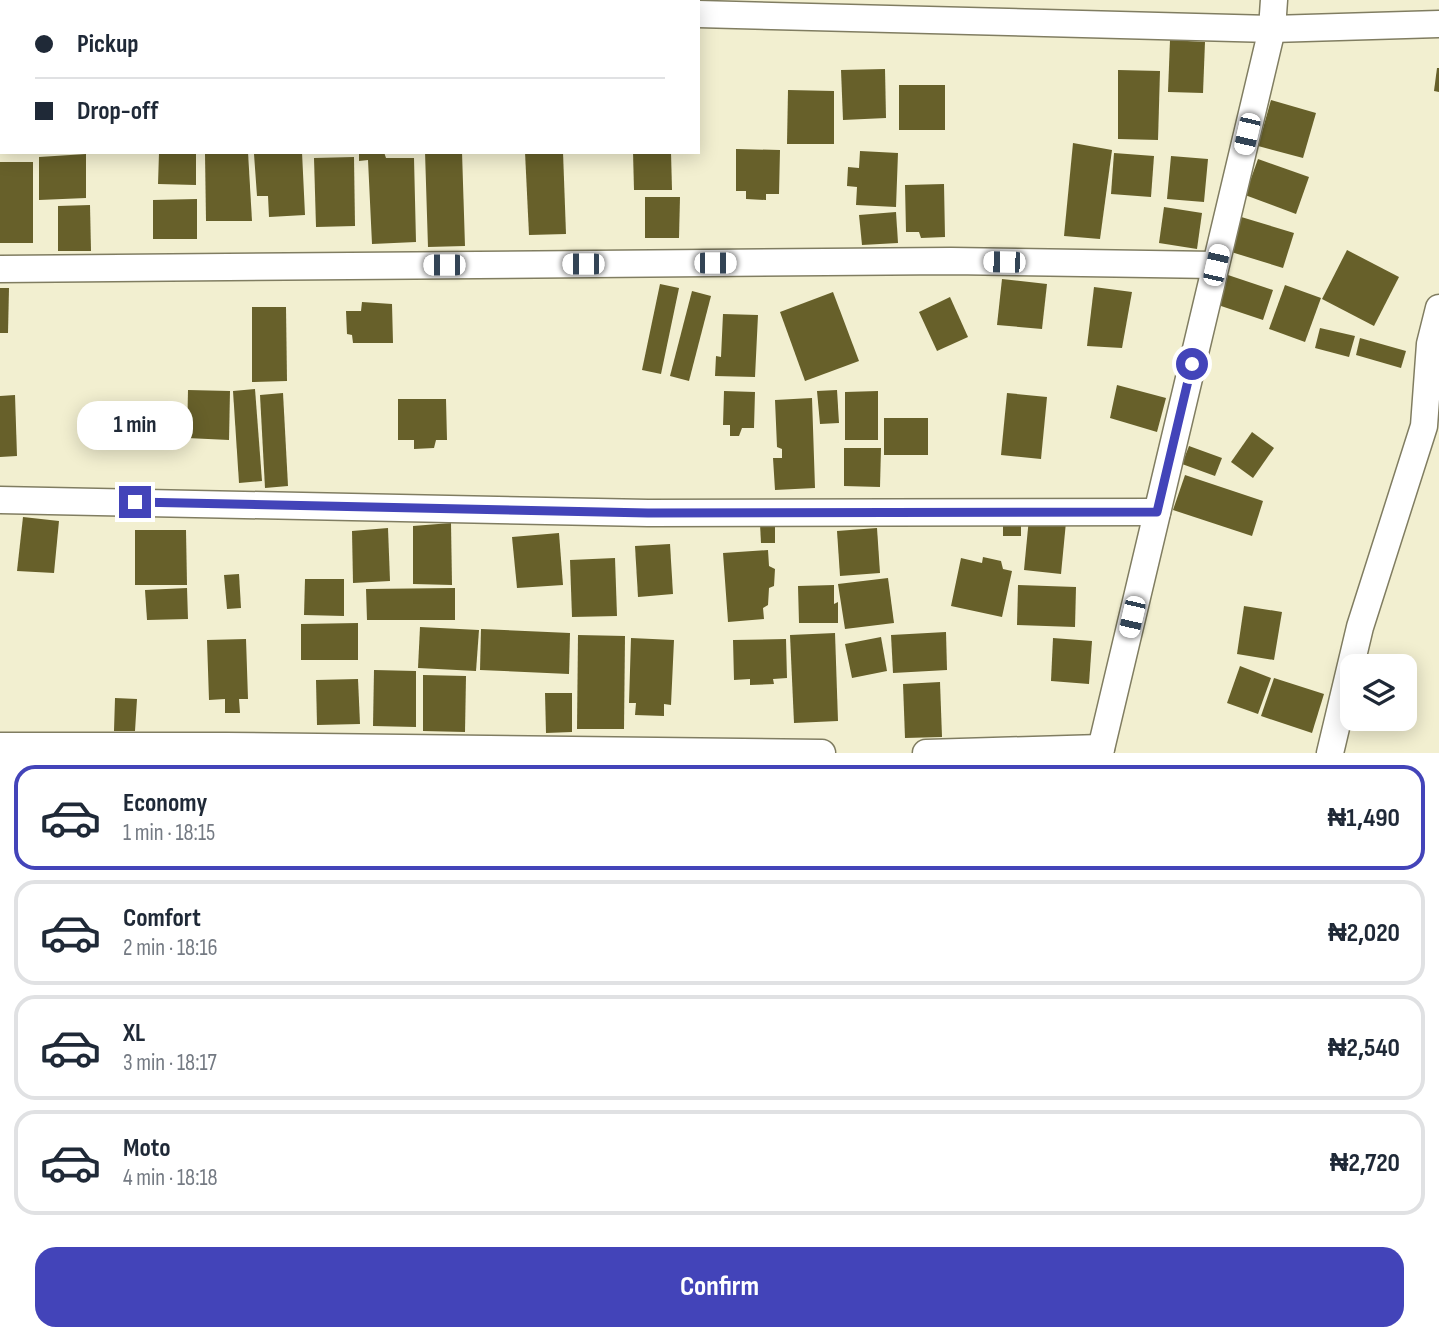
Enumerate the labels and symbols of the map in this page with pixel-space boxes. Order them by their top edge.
car [1233,111,1262,157]
car [1202,242,1231,288]
car [983,251,1026,273]
car [695,253,737,274]
car [563,254,605,275]
car [424,255,466,276]
route start [1176,348,1208,380]
callout: 1 min [77,400,193,449]
route end [119,486,151,518]
car [1118,594,1147,640]

